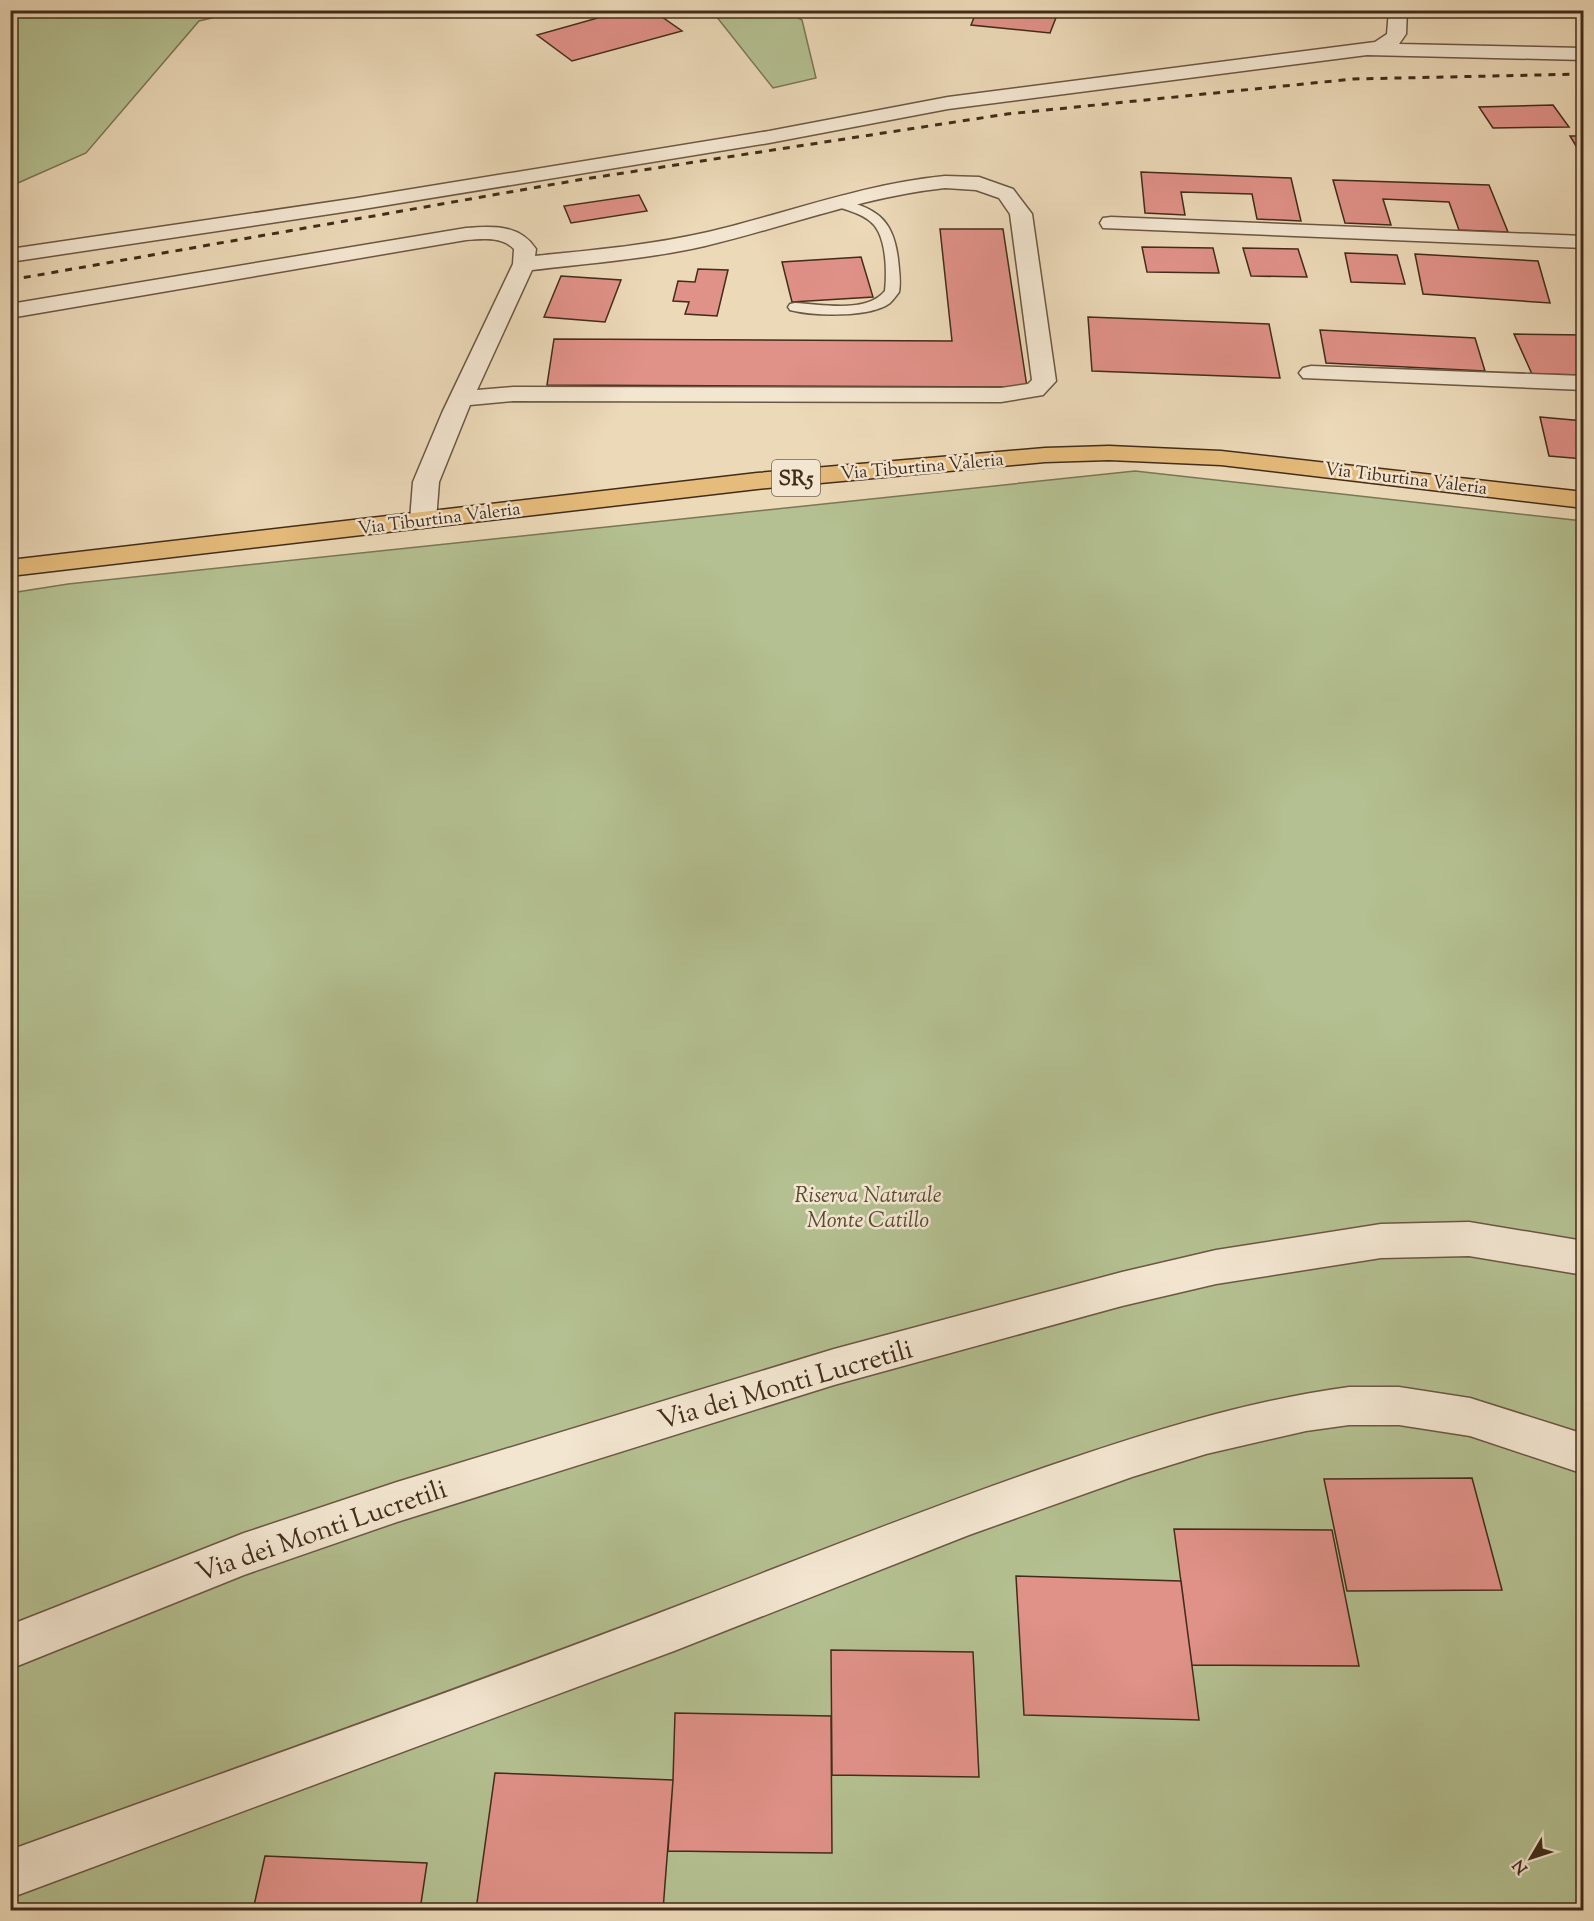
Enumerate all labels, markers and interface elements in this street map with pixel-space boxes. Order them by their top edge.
street label: Via Tiburtina Valeria [840,448,1005,488]
street label: Via Tiburtina Valeria [1323,457,1489,503]
road number: SR5 [772,460,820,496]
street label: Via Tiburtina Valeria [356,497,522,543]
park label: Riserva Naturale Monte Catillo [794,1181,942,1238]
street label: Via dei Monti Lucretili [654,1331,918,1441]
street label: Via dei Monti Lucretili [191,1471,453,1594]
north arrow [1501,1828,1561,1888]
text: N [1508,1853,1534,1878]

